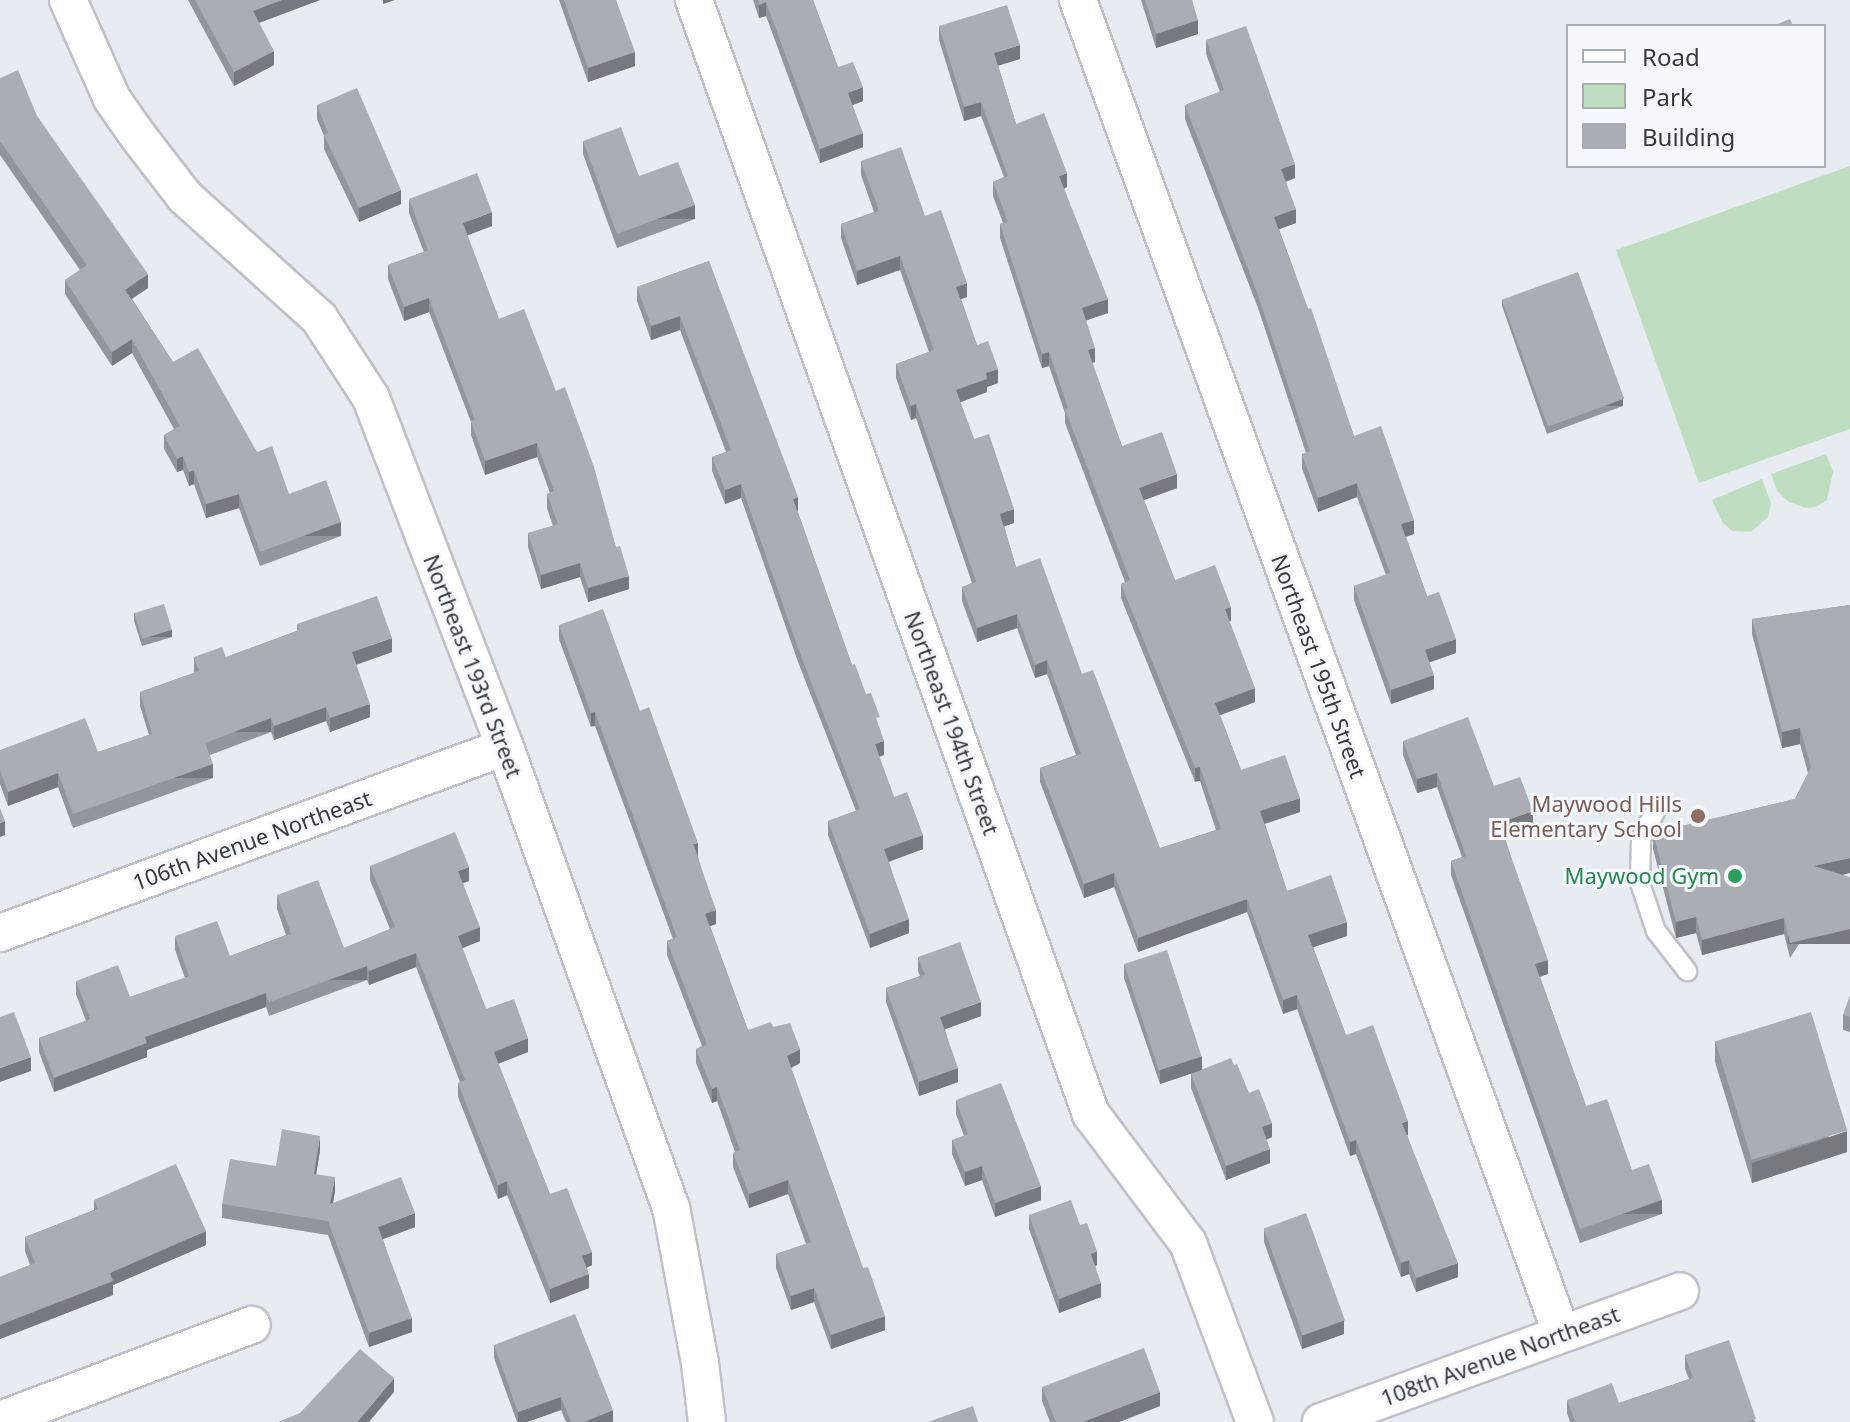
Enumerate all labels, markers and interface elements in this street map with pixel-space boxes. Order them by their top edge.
legend [1566,24,1826,168]
text: Road [1642,40,1700,73]
text: Park [1642,80,1693,113]
text: Building [1642,120,1735,153]
street label: Northeast 193rd Street [418,551,528,781]
street label: Northeast 195th Street [1266,551,1372,781]
street label: Northeast 194th Street [899,608,1005,838]
street label: 106th Avenue Northeast [129,785,375,895]
place label: Maywood Hills Elementary School [1490,790,1682,842]
marker: Maywood Hills Elementary School [1689,807,1707,825]
place label: Maywood Gym [1565,863,1719,889]
marker: Maywood Gym [1726,867,1744,885]
street label: 108th Avenue Northeast [1377,1301,1623,1411]

